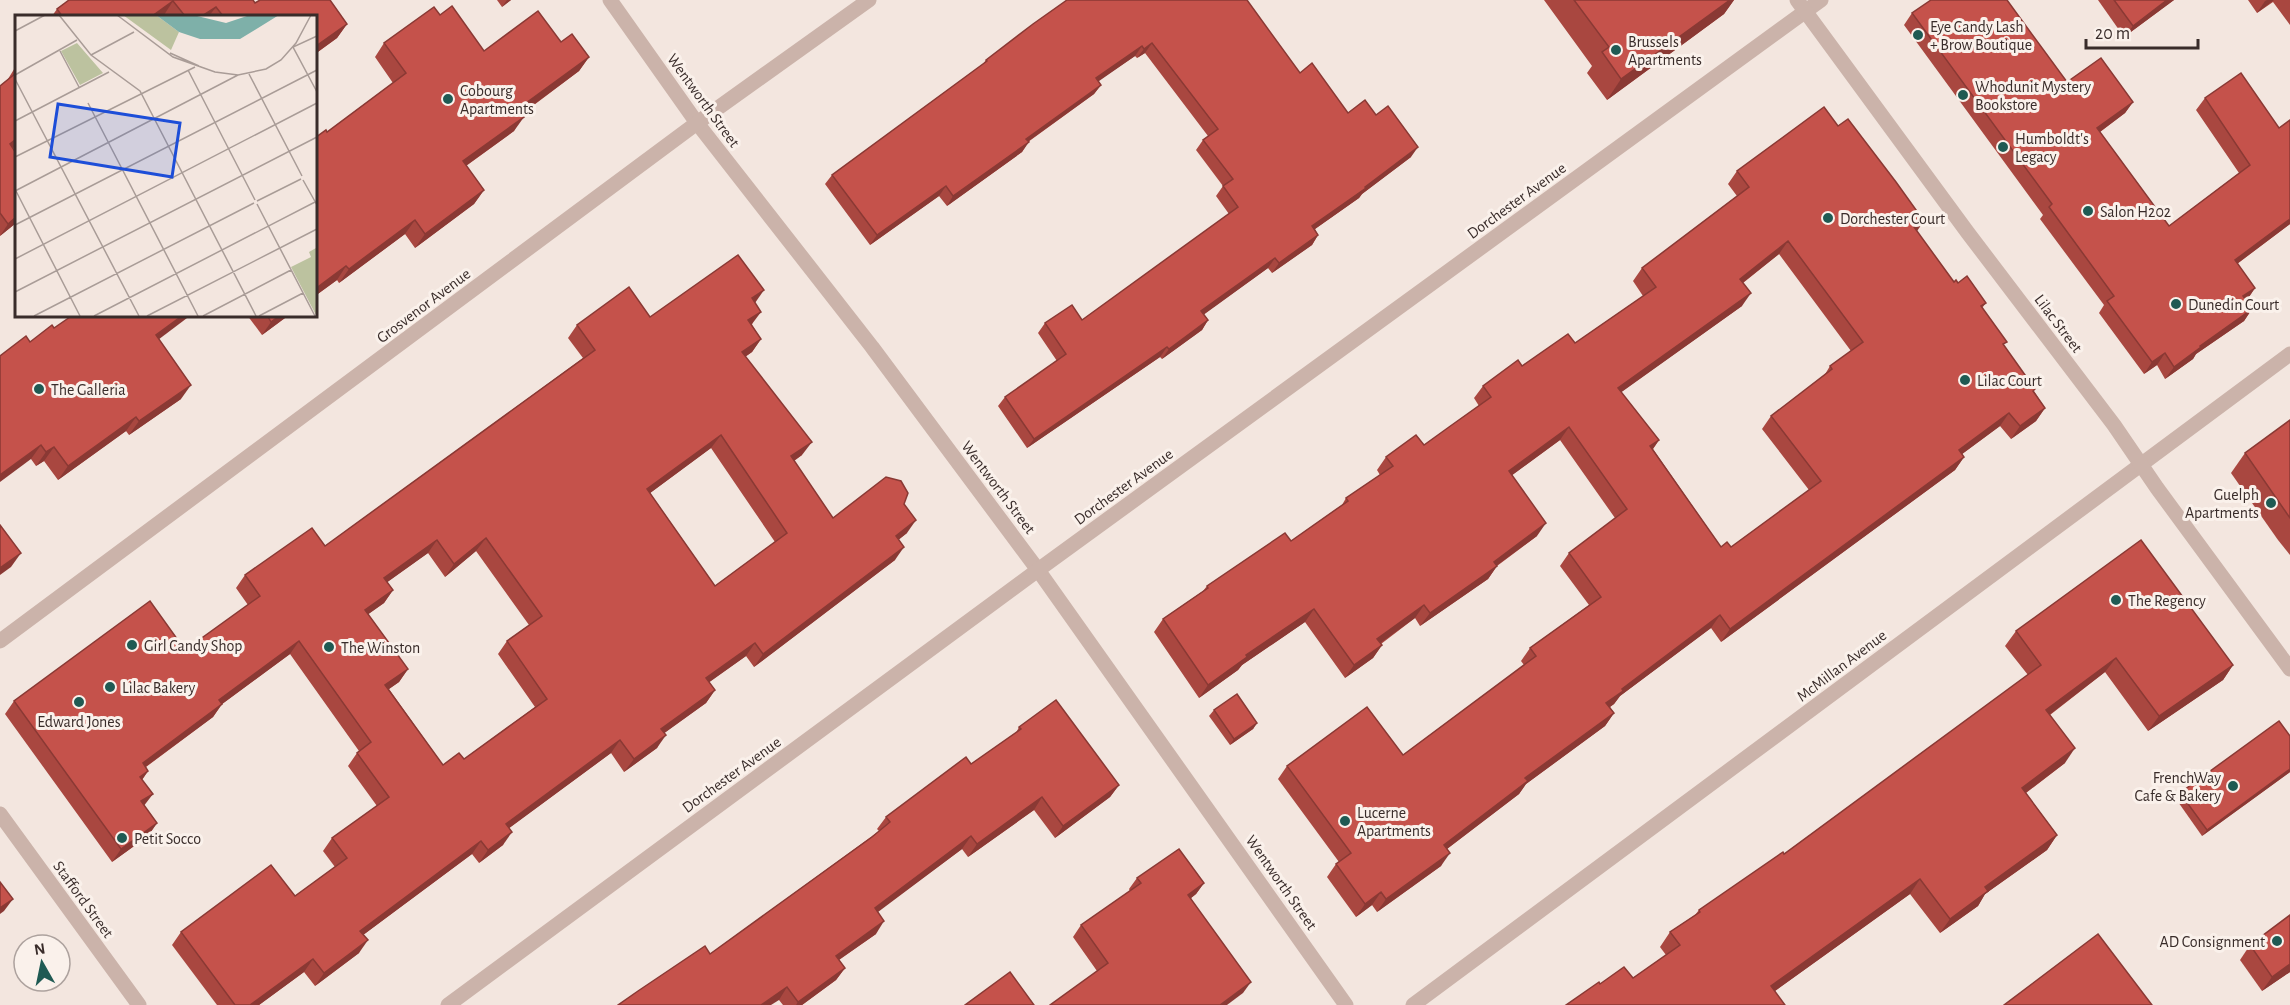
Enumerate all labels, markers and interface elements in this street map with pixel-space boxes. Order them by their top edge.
scale bar [2086,12,2198,50]
inset map [15,15,316,316]
place label: Eye Candy Lash + Brow Boutique [1930,19,2032,53]
text: 20 m [2095,25,2130,43]
marker: Eye Candy Lash + Brow Boutique [1911,28,1925,42]
place label: Brussels Apartments [1628,34,1702,68]
marker: Brussels Apartments [1609,43,1623,57]
street label: Wentworth Street [664,51,742,150]
place label: Whodunit Mystery Bookstore [1975,79,2091,113]
place label: Cobourg Apartments [460,83,534,117]
marker: Whodunit Mystery Bookstore [1956,88,1970,102]
marker: Cobourg Apartments [441,92,455,106]
place label: Humboldt's Legacy [2015,131,2089,166]
marker: Humboldt's Legacy [1996,140,2010,154]
street label: Dorchester Avenue [1464,160,1569,242]
marker: Salon H202 [2081,204,2095,218]
place label: Salon H202 [2100,204,2171,220]
marker: Dorchester Court [1821,211,1835,225]
place label: Dorchester Court [1840,211,1945,227]
street label: Grosvenor Avenue [374,266,473,346]
street label: Lilac Street [2031,292,2085,356]
marker: Dunedin Court [2169,297,2183,311]
place label: Dunedin Court [2188,297,2279,313]
marker: Lilac Court [1958,373,1972,387]
place label: Lilac Court [1977,373,2042,389]
marker: The Galleria [32,382,46,396]
place label: The Galleria [51,382,126,398]
street label: Wentworth Street [958,438,1038,537]
street label: Dorchester Avenue [1071,446,1176,528]
place label: Guelph Apartments [2185,487,2259,521]
marker: Guelph Apartments [2264,496,2278,510]
marker: The Regency [2109,593,2123,607]
place label: The Regency [2128,593,2206,610]
street label: McMillan Avenue [1794,627,1889,705]
marker: Girl Candy Shop [125,638,139,652]
place label: Girl Candy Shop [144,638,243,655]
marker: The Winston [322,640,336,654]
place label: The Winston [341,640,420,656]
marker: Lilac Bakery [103,680,117,694]
place label: Lilac Bakery [122,680,195,697]
marker: Edward Jones [72,695,86,709]
place label: Edward Jones [37,714,121,730]
street label: Dorchester Avenue [679,734,784,816]
place label: FrenchWay Cafe & Bakery [2135,770,2221,805]
marker: FrenchWay Cafe & Bakery [2226,779,2240,793]
place label: Lucerne Apartments [1357,805,1431,839]
marker: Lucerne Apartments [1338,814,1352,828]
marker: Petit Socco [115,831,129,845]
place label: Petit Socco [134,831,201,847]
street label: Wentworth Street [1243,832,1320,933]
street label: Stafford Street [50,858,116,941]
north arrow [12,933,72,993]
place label: AD Consignment [2160,934,2265,950]
marker: AD Consignment [2270,934,2284,948]
text: N [33,940,47,958]

